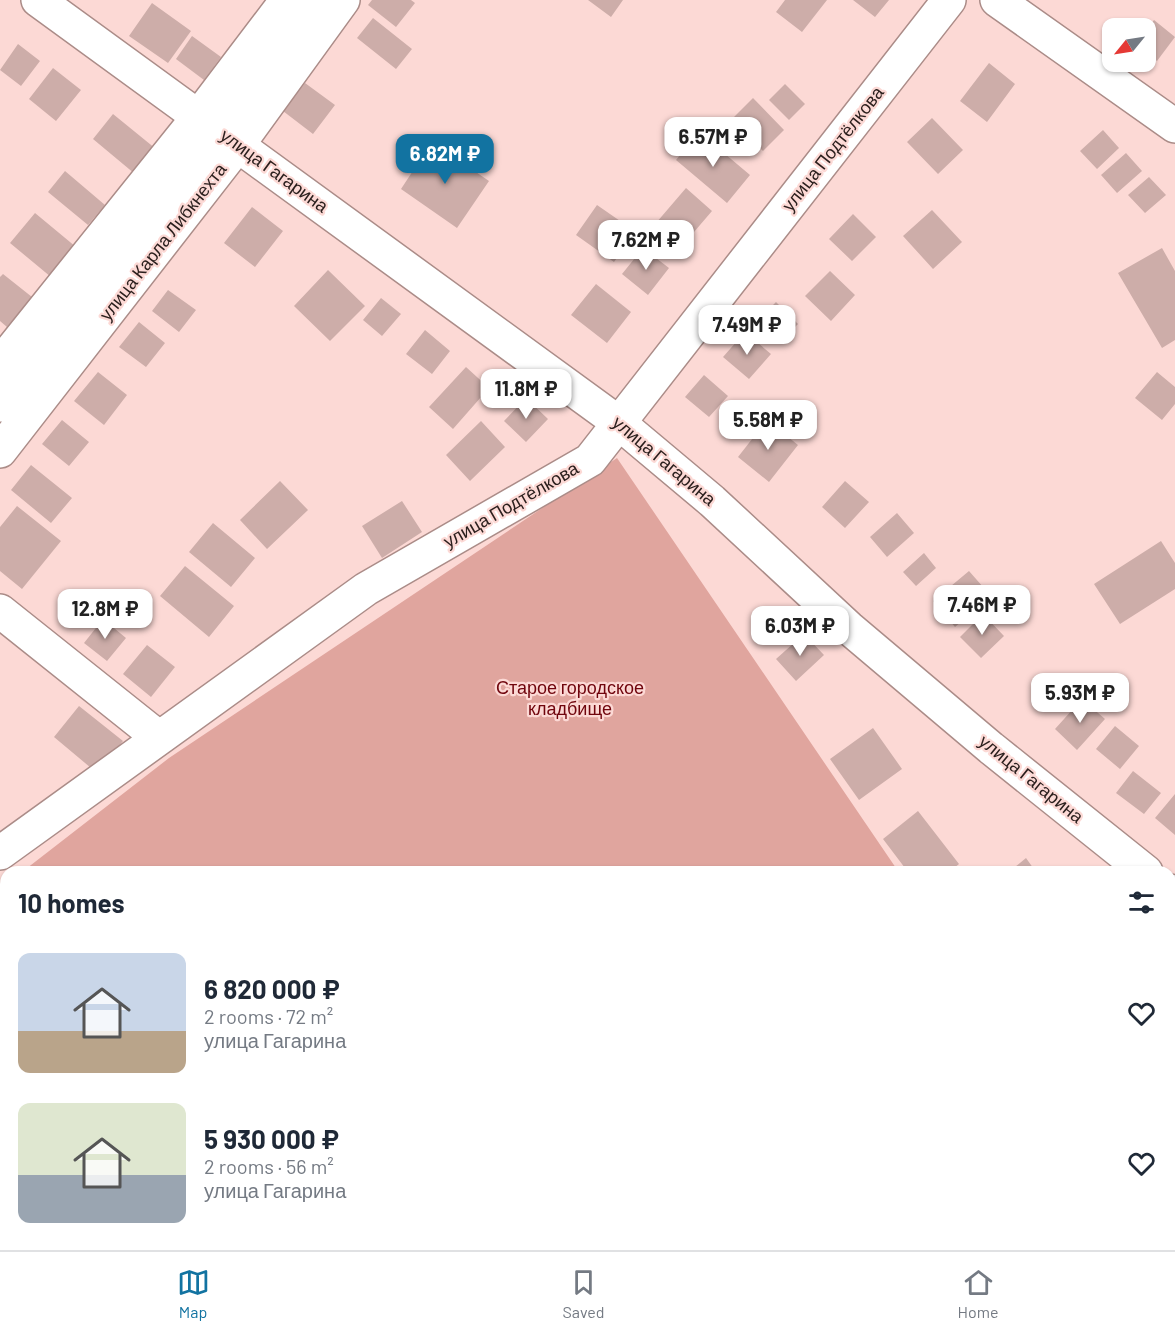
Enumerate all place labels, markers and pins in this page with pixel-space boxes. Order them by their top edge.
pin: 6.57M ₽ [658,117,768,168]
pin: 6.82M ₽ [390,134,500,185]
pin: 7.62M ₽ [591,220,701,271]
pin: 7.49M ₽ [692,305,802,356]
pin: 11.8M ₽ [471,369,581,420]
pin: 5.58M ₽ [713,400,823,451]
pin: 7.46M ₽ [927,585,1037,636]
pin: 12.8M ₽ [50,589,160,640]
pin: 6.03M ₽ [745,606,855,657]
pin: 5.93M ₽ [1025,673,1135,724]

